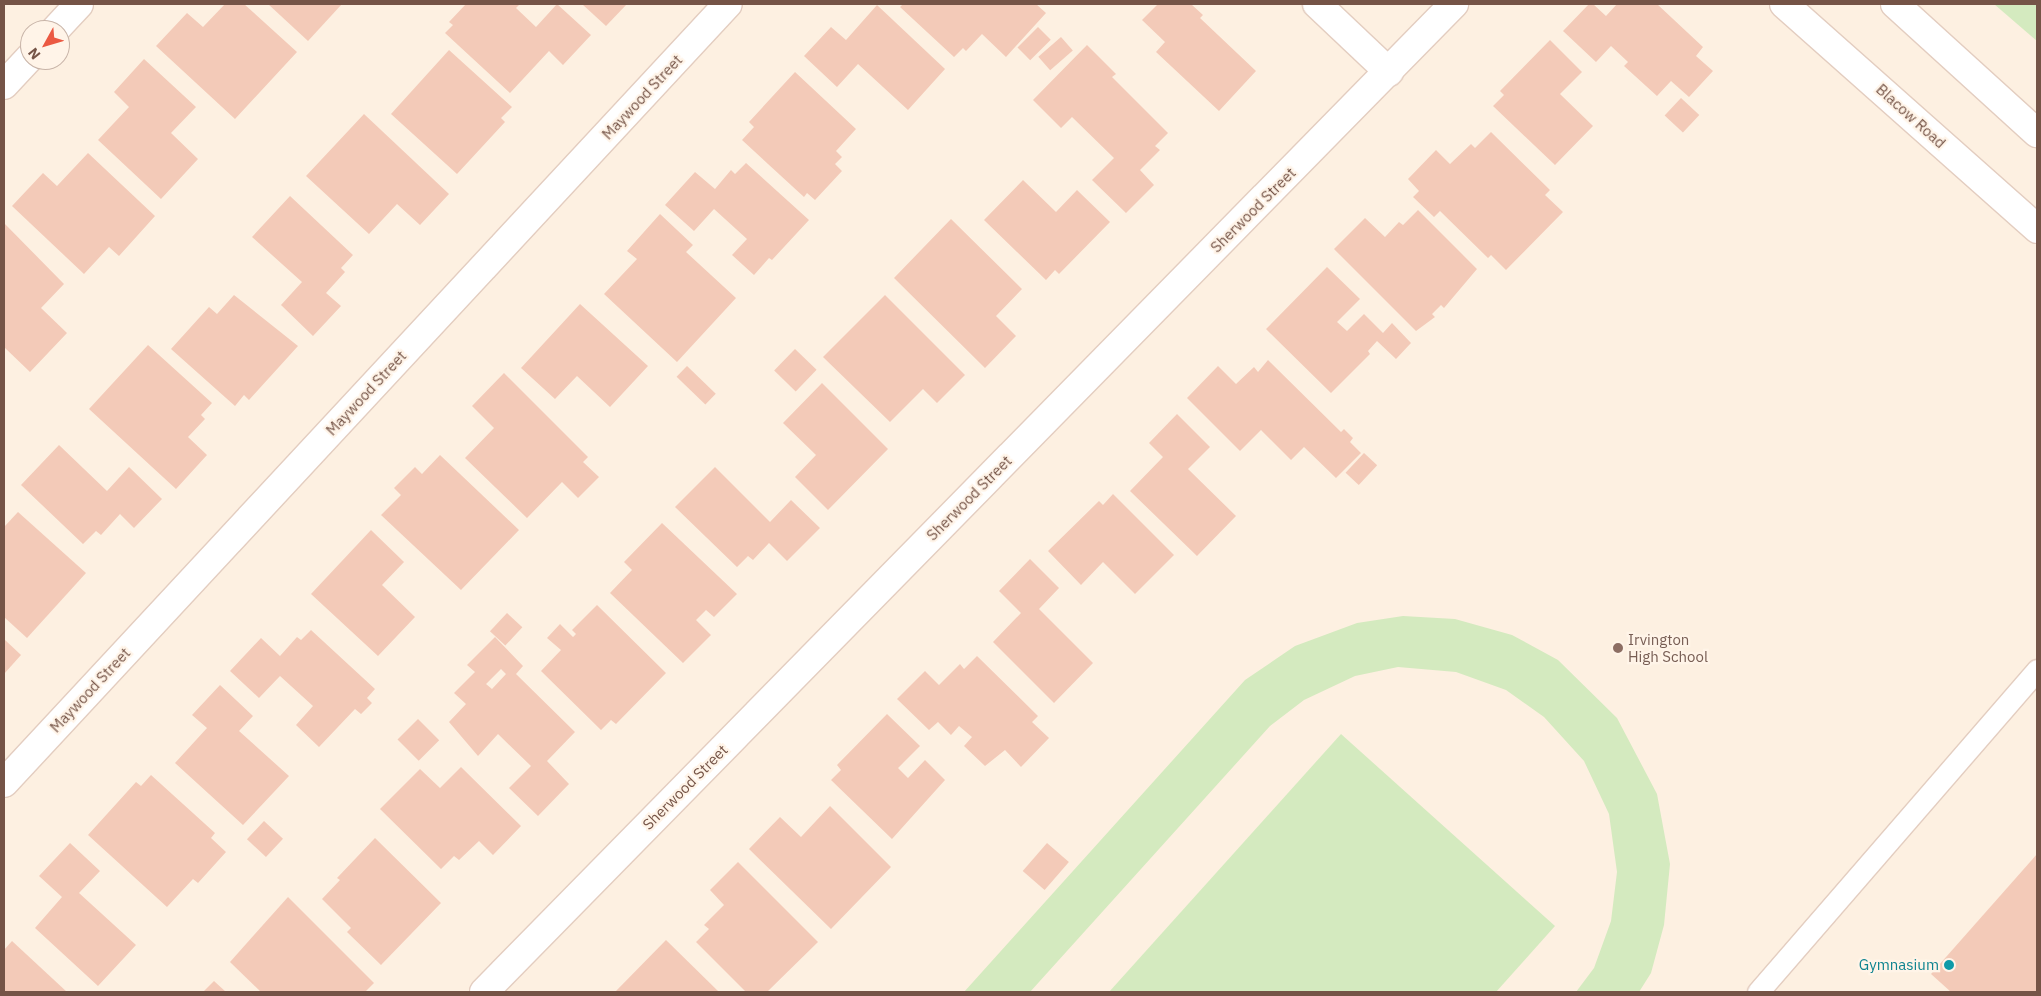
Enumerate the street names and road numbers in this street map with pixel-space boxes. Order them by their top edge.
street label: Maywood Street [598,51,686,143]
street label: Blacow Road [1873,80,1949,152]
street label: Sherwood Street [1207,164,1299,256]
street label: Maywood Street [322,347,410,439]
street label: Sherwood Street [923,452,1015,544]
street label: Maywood Street [46,644,134,736]
street label: Sherwood Street [639,741,731,833]

